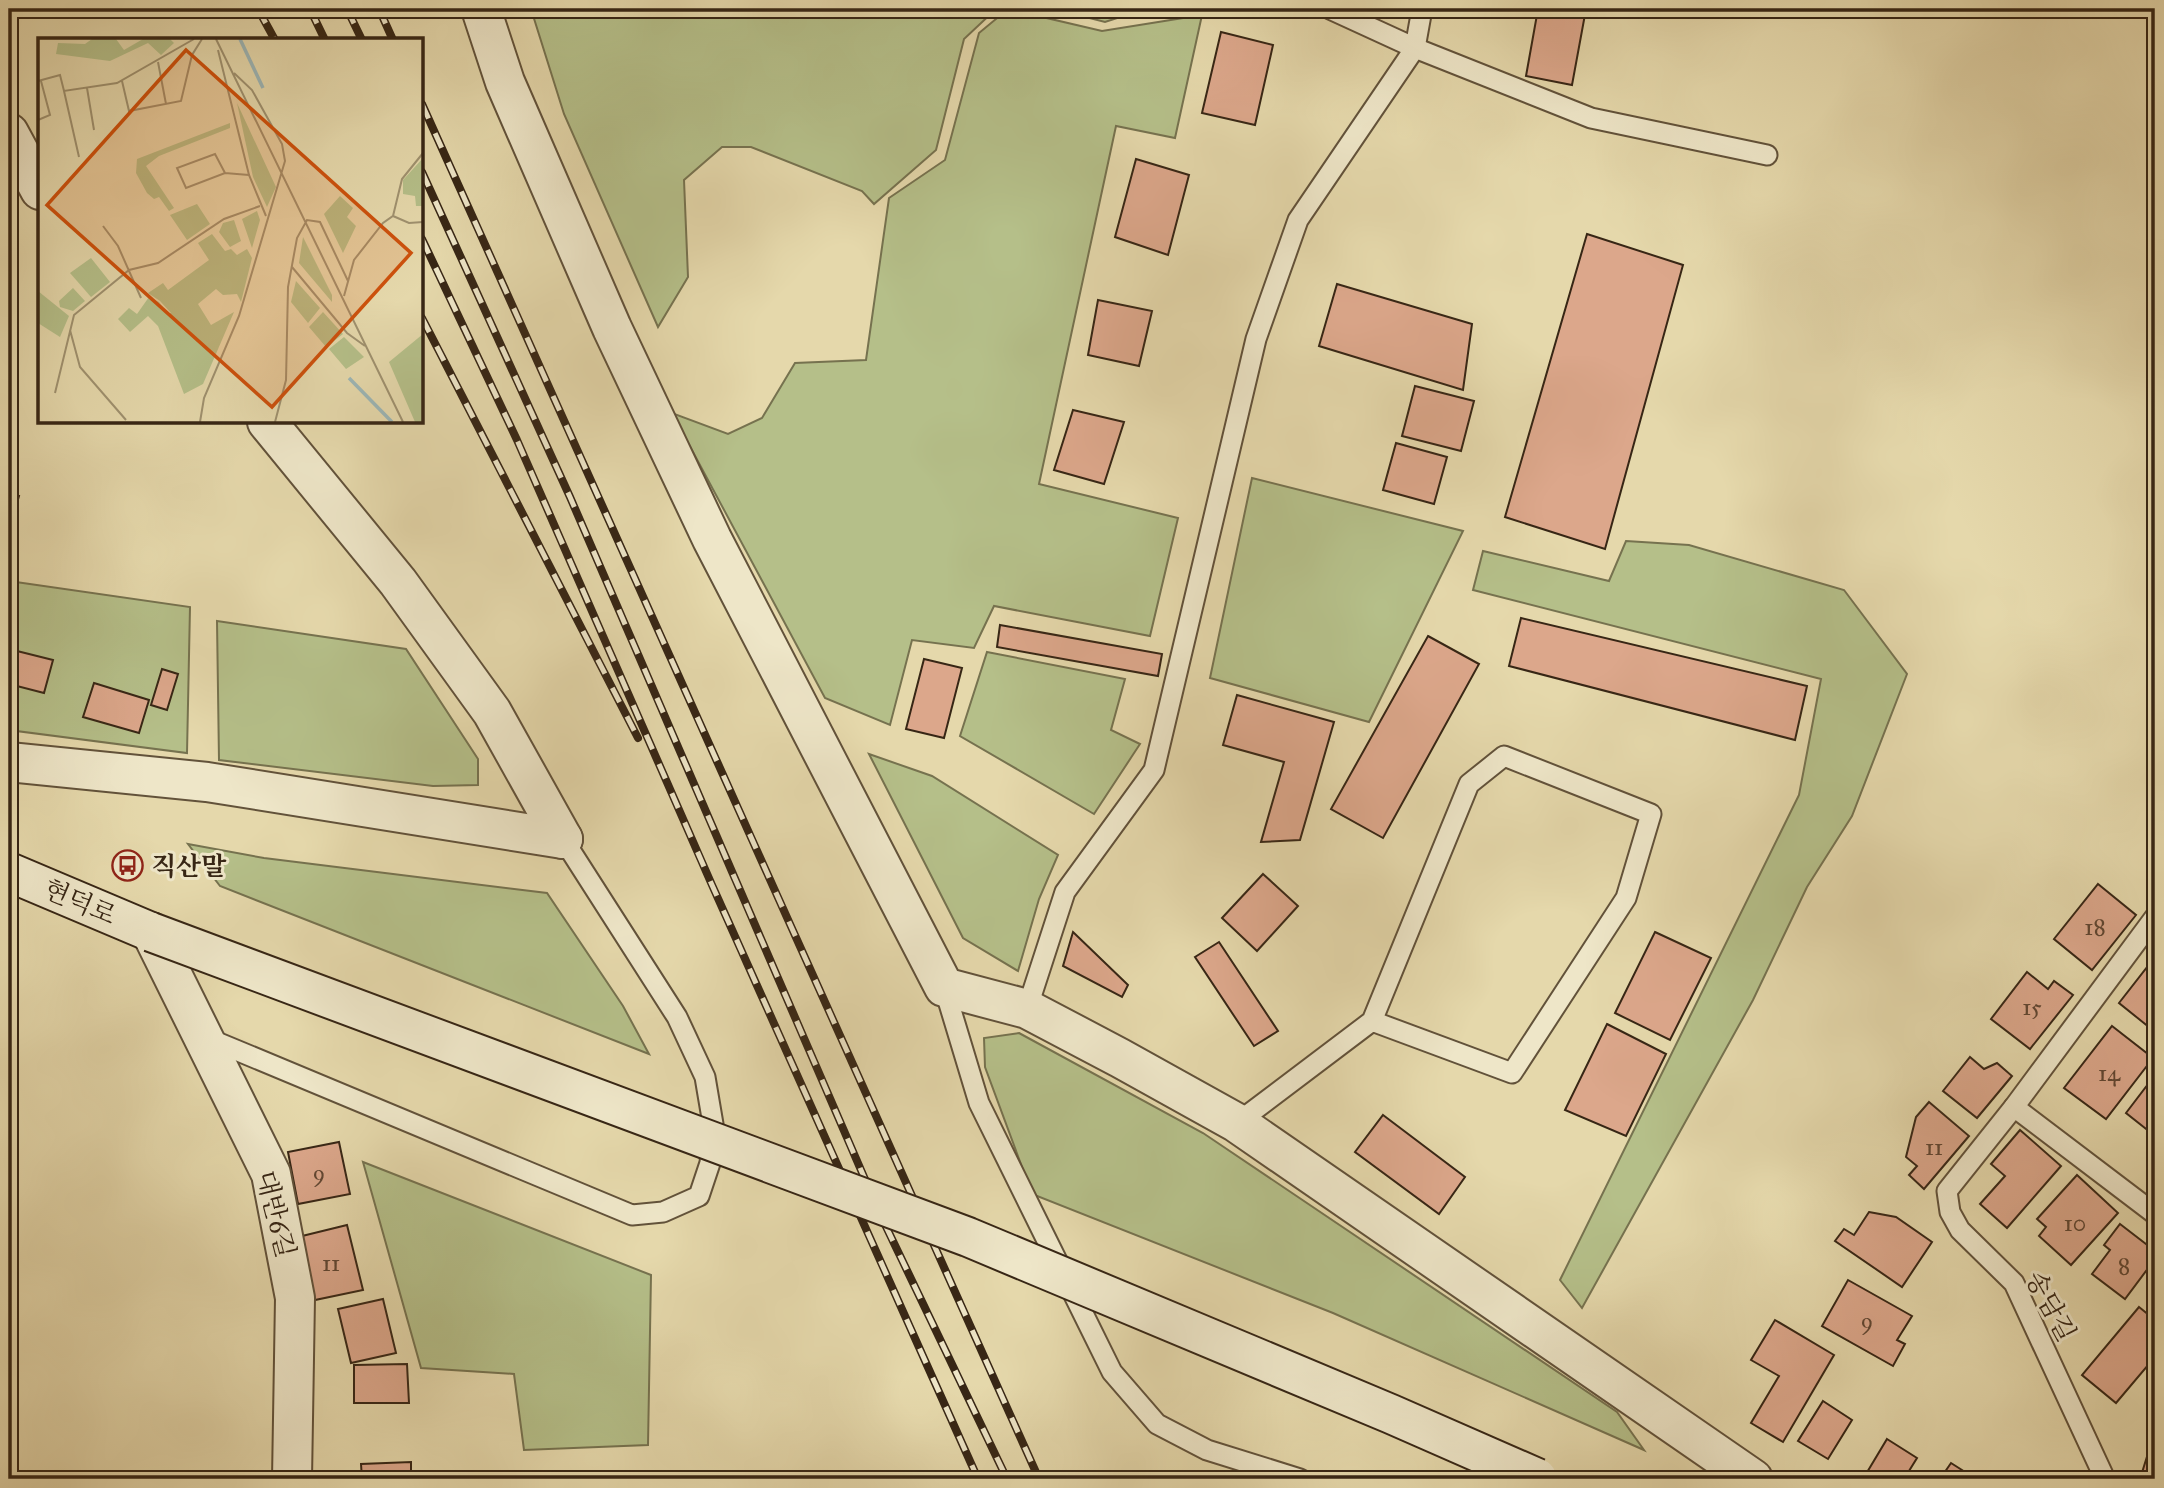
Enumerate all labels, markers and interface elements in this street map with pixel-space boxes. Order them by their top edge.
inset map [38,38,424,424]
bus stop icon: 직산말 [111,849,145,883]
place label: 직산말 [151,850,227,882]
street label: 현덕로 [39,873,121,931]
house number: 18 [2084,913,2106,941]
house number: 15 [2022,993,2042,1021]
house number: 14 [2098,1059,2121,1087]
house number: 11 [1925,1133,1943,1161]
house number: 9 [313,1159,325,1187]
street label: 대반6길 [250,1167,302,1261]
house number: 10 [2064,1209,2086,1237]
house number: 11 [322,1249,340,1277]
house number: 8 [2118,1252,2130,1280]
street label: 송담길 [2019,1265,2083,1347]
house number: 9 [1861,1307,1873,1335]

